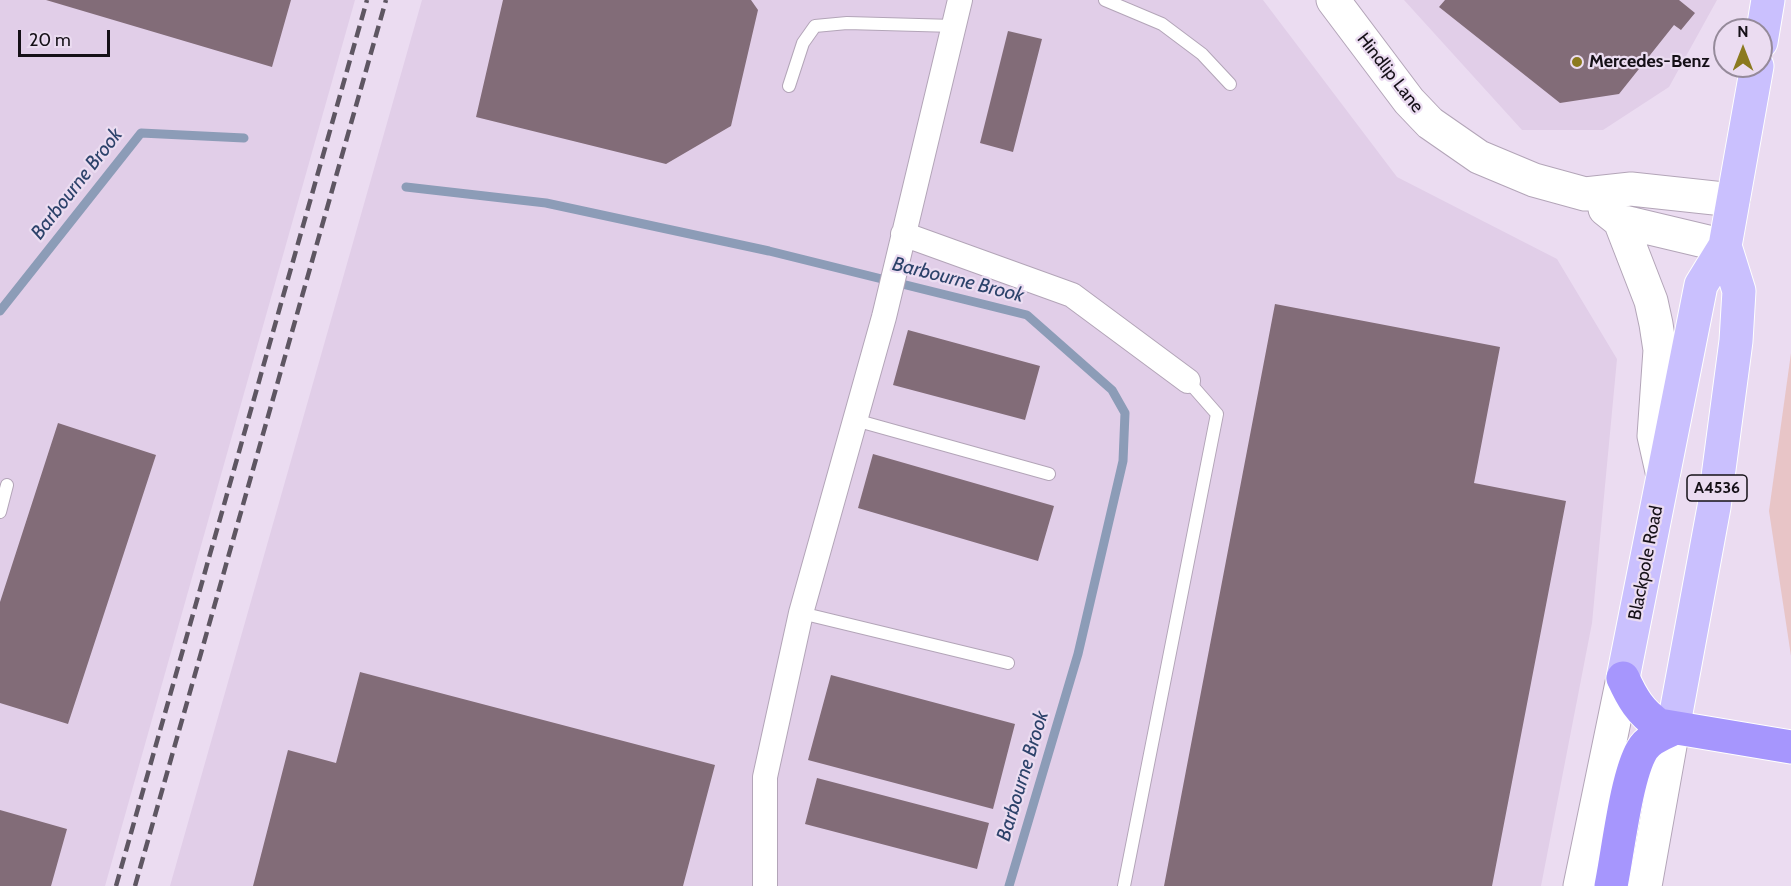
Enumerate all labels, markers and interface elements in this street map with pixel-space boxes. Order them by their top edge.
scale bar [21,18,112,56]
north arrow [1713,18,1773,78]
text: N [1737,22,1749,41]
text: 20 m [29,29,71,51]
street label: Hindlip Lane [1352,29,1428,117]
place label: Mercedes-Benz [1589,51,1710,73]
marker: Mercedes-Benz [1570,55,1584,69]
water label: Barbourne Brook [26,124,128,244]
water label: Barbourne Brook [890,252,1026,308]
road number: A4536 [1687,475,1747,501]
street label: Blackpole Road [1624,504,1668,622]
water label: Barbourne Brook [992,708,1054,844]

